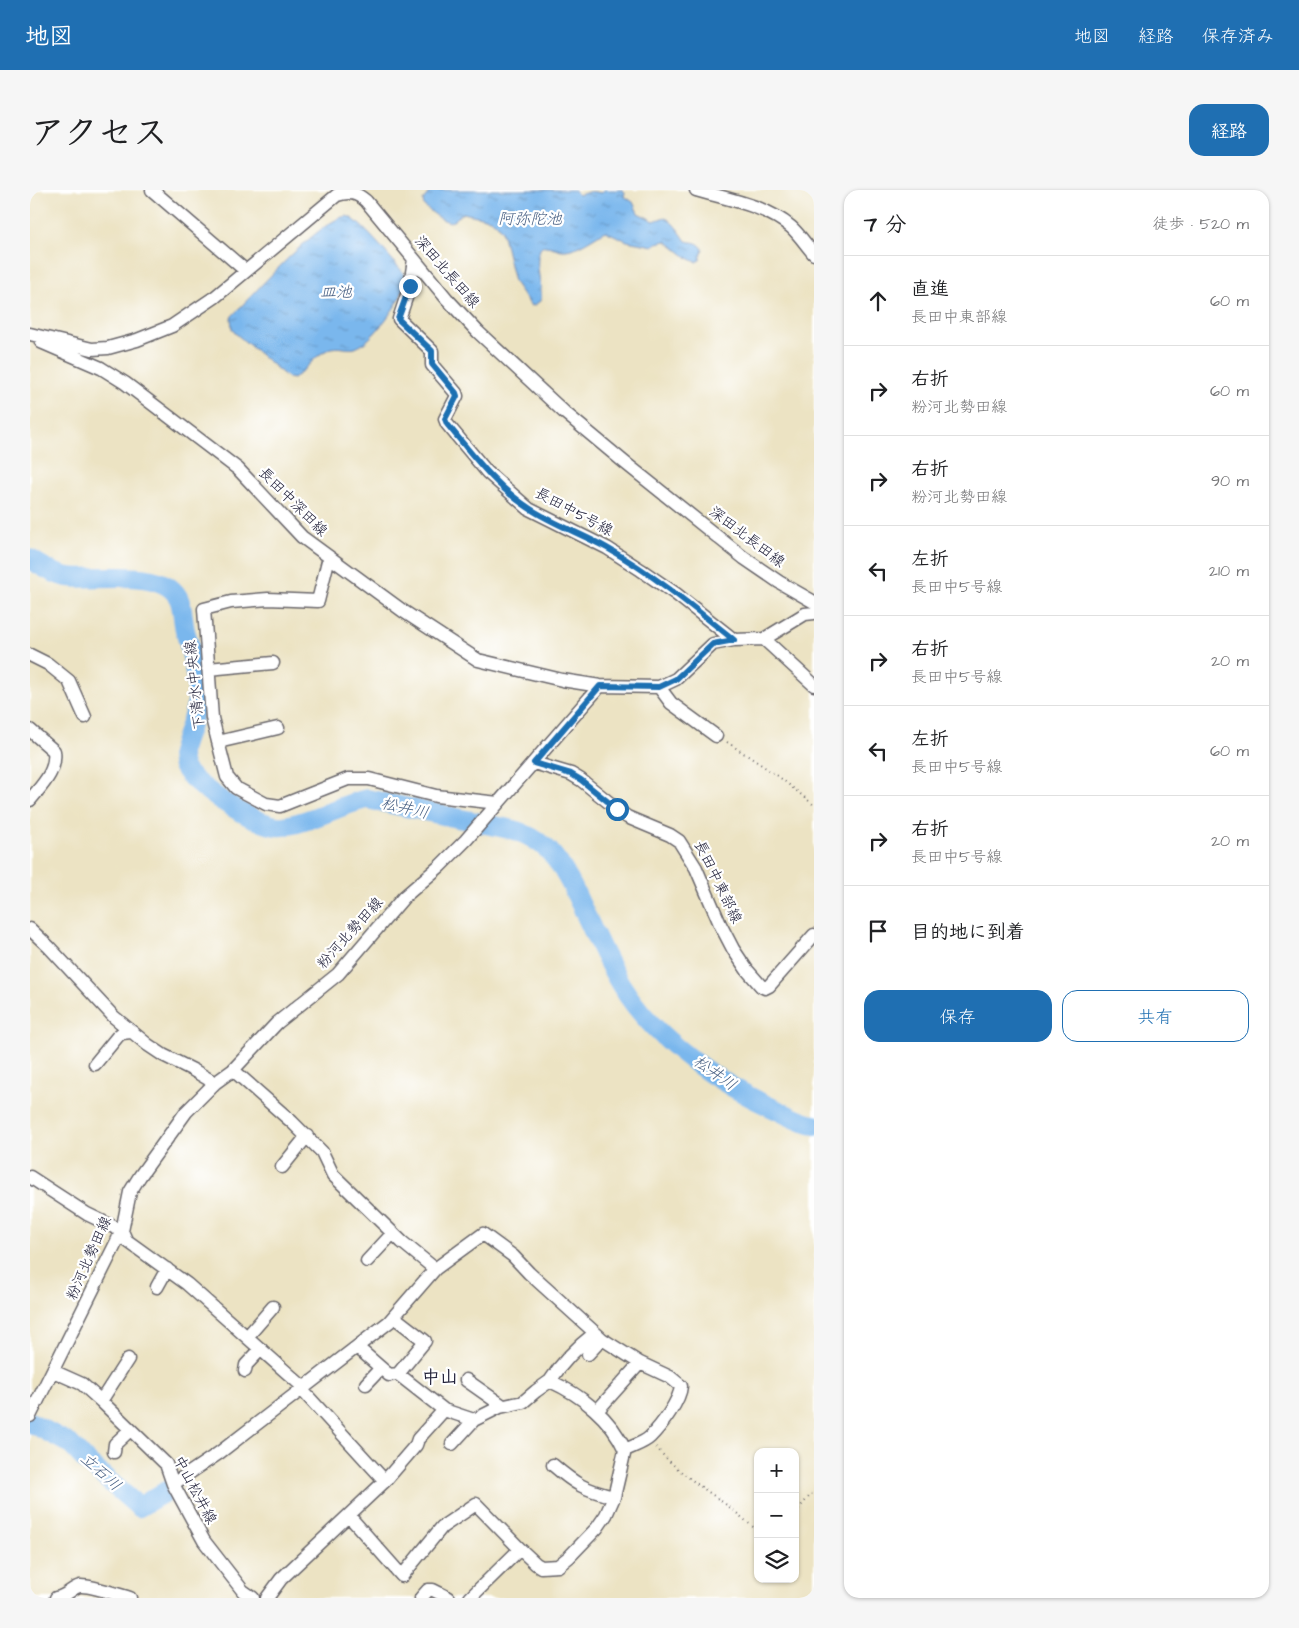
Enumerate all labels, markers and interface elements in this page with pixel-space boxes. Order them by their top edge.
text: 地図 [25,20,73,54]
text: 地図 [1074,24,1110,49]
text: 経路 [1138,24,1174,49]
text: 保存済み [1202,24,1274,49]
button: 経路 [1189,104,1269,156]
text: アクセス [30,109,168,158]
water label: 阿弥陀池 [498,208,563,230]
text: 7 分 [864,210,906,239]
text: 徒歩 · 520 m [1152,213,1249,235]
street label: 深田北長田線 [410,231,484,313]
route end [399,275,422,298]
text: 直進 [911,276,949,303]
water label: 皿池 [320,281,353,303]
icon: ahead [864,287,892,315]
text: 60 m [1210,290,1249,312]
text: 長田中東部線 [911,306,1007,328]
text: 右折 [911,366,949,393]
icon: right [864,377,892,405]
text: 60 m [1210,380,1249,402]
text: 粉河北勢田線 [911,396,1007,418]
text: 右折 [911,456,949,483]
street label: 長田中深田線 [254,463,332,541]
icon: right [864,467,892,495]
text: 90 m [1211,470,1249,492]
street label: 長田中5号線 [531,483,617,541]
text: 粉河北勢田線 [911,486,1007,508]
street label: 深田北長田線 [705,502,789,572]
text: 左折 [911,546,949,573]
icon: left [864,557,892,585]
text: 210 m [1209,560,1249,582]
text: 長田中5号線 [911,576,1002,598]
text: 右折 [911,636,949,663]
street label: 下清水中央線 [180,639,210,731]
icon: right [864,647,892,675]
text: 20 m [1211,650,1249,672]
text: 長田中5号線 [911,666,1002,688]
text: 左折 [911,726,949,753]
icon: left [864,737,892,765]
text: 60 m [1210,740,1249,762]
text: 長田中5号線 [911,756,1002,778]
water label: 松井川 [379,792,431,824]
route start [606,798,629,821]
text: 右折 [911,816,949,843]
icon: right [864,827,892,855]
text: 20 m [1211,830,1249,852]
street label: 長田中東部線 [689,837,747,927]
text: 長田中5号線 [911,846,1002,868]
street label: 粉河北勢田線 [312,893,388,973]
icon: arrive [864,917,892,945]
text: 目的地に到着 [911,919,1025,946]
button: 保存 [864,990,1052,1042]
button: 共有 [1062,990,1249,1042]
water label: 松井川 [689,1050,741,1096]
street label: 粉河北勢田線 [61,1213,117,1303]
district label: 中山 [422,1365,458,1390]
water label: 立石川 [76,1448,126,1496]
map controls [754,1448,799,1583]
button: + [754,1448,799,1493]
street label: 中山松井線 [168,1452,222,1528]
button: − [754,1493,799,1538]
button: layers [754,1538,799,1583]

